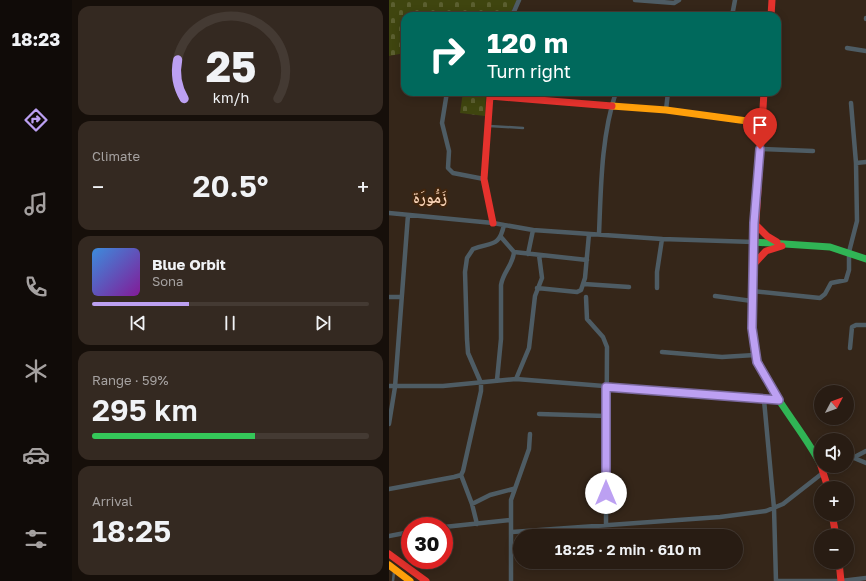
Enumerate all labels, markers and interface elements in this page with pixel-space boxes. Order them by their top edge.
text: 120 m [487,26,568,59]
text: 18:23 [12,28,60,50]
icon: right [421,28,473,80]
text: 25 [205,40,256,90]
text: Turn right [487,60,571,82]
text: km/h [212,88,249,105]
icon: directions [22,106,50,134]
pin [743,108,777,149]
icon: arrive [749,114,771,136]
text: Climate [92,148,140,164]
text: 20.5° [192,168,269,204]
text: − [92,173,104,200]
text: + [357,173,369,200]
district label: زَمُّورَة [413,187,447,207]
icon: music [22,190,50,218]
text: Blue Orbit [152,255,226,273]
icon: phone [22,273,50,301]
text: Sona [152,273,183,289]
icon: previous [127,312,149,334]
icon: pause [219,312,241,334]
icon: next [312,312,334,334]
icon: climate [22,357,50,385]
text: Range · 59% [92,372,168,388]
north arrow [814,385,854,425]
map controls [814,385,854,569]
text: 295 km [92,392,198,428]
button: sound [814,433,854,473]
icon: car [22,441,50,469]
position arrow [585,472,627,514]
button: + [814,481,854,521]
text: Arrival [92,493,133,509]
text: 18:25 [92,513,171,549]
speed limit sign: 30 [401,517,453,569]
icon: filters [22,525,50,553]
button: − [814,529,854,569]
text: 18:25 · 2 min · 610 m [555,540,701,558]

